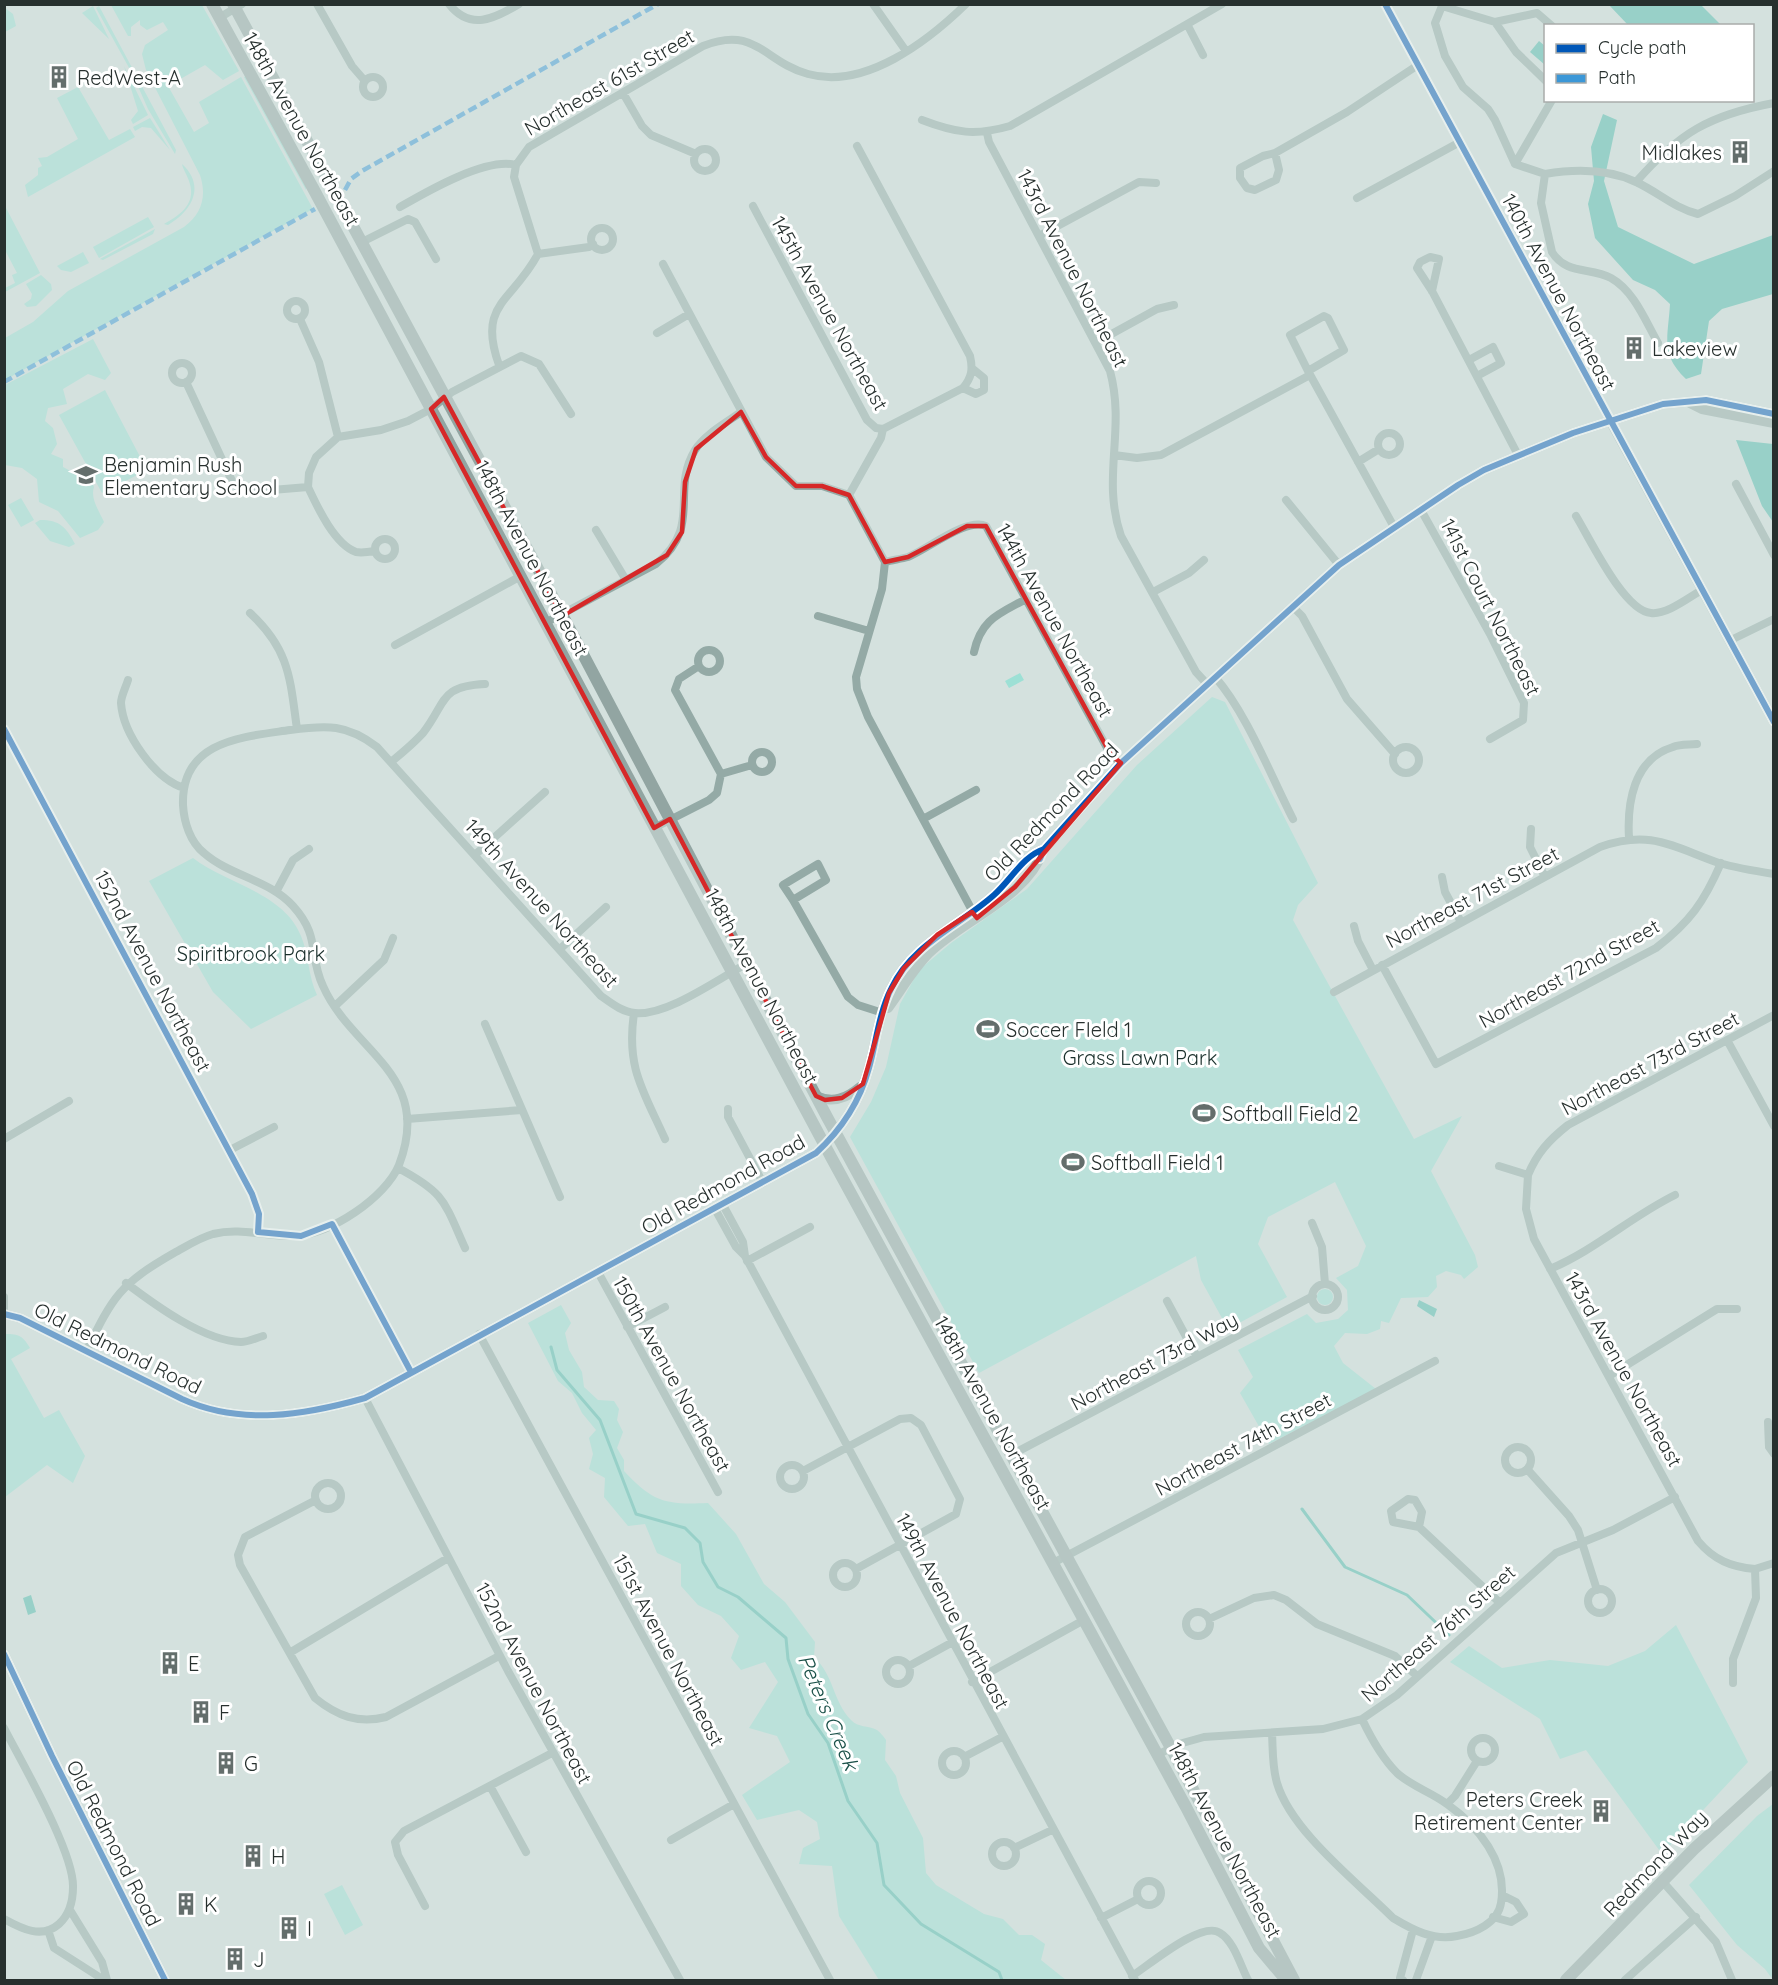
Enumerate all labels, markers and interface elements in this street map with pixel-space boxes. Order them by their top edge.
street label: Northeast 61st Street [520,23,699,141]
legend [1544,24,1754,102]
street label: 148th Avenue Northeast [238,28,366,231]
text: Cycle path [1598,36,1686,59]
building icon: RedWest-A [46,64,72,90]
place label: RedWest-A [77,65,181,90]
text: Path [1598,66,1636,89]
building icon: Midlakes [1727,139,1753,165]
place label: Midlakes [1641,140,1722,165]
street label: 143rd Avenue Northeast [1012,165,1134,371]
street label: 140th Avenue Northeast [1497,189,1622,395]
street label: 145th Avenue Northeast [766,211,894,415]
building icon: Lakeview [1621,335,1647,361]
place label: Lakeview [1652,336,1737,361]
place label: Benjamin Rush Elementary School [104,452,277,500]
street label: 148th Avenue Northeast [470,456,594,660]
school or university icon: Benjamin Rush Elementary School [73,462,99,488]
street label: 141st Court Northeast [1436,514,1547,700]
street label: 144th Avenue Northeast [991,519,1119,721]
street label: Old Redmond Road [978,737,1124,887]
street label: 149th Avenue Northeast [460,814,624,993]
street label: Northeast 71st Street [1381,841,1563,953]
street label: 152nd Avenue Northeast [89,866,217,1076]
street label: 148th Avenue Northeast [700,884,824,1088]
street label: Northeast 72nd Street [1474,913,1664,1033]
park label: Spiritbrook Park [177,941,325,966]
street label: Northeast 73rd Street [1557,1005,1743,1120]
sports icon: Soccer FIeld 1 [975,1016,1001,1042]
place label: Soccer FIeld 1 [1006,1017,1132,1042]
park label: Grass Lawn Park [1063,1045,1217,1070]
sports icon: Softball Field 2 [1191,1100,1217,1126]
place label: Softball Field 2 [1222,1101,1358,1126]
street label: Old Redmond Road [637,1129,809,1239]
sports icon: Softball Field 1 [1060,1149,1086,1175]
place label: Softball Field 1 [1091,1150,1224,1175]
street label: 143rd Avenue Northeast [1560,1267,1688,1471]
street label: 150th Avenue Northeast [608,1272,736,1476]
street label: Old Redmond Road [30,1297,206,1399]
street label: Northeast 73rd Way [1066,1306,1242,1416]
street label: 148th Avenue Northeast [929,1312,1057,1515]
street label: Northeast 74th Street [1151,1387,1336,1501]
street label: 149th Avenue Northeast [891,1509,1015,1713]
street label: 151st Avenue Northeast [608,1550,730,1750]
street label: Northeast 76th Street [1356,1559,1520,1707]
street label: 152nd Avenue Northeast [470,1578,598,1788]
building icon: E [157,1650,183,1676]
water label: Peters Creek [793,1650,866,1775]
place label: E [188,1651,199,1676]
building icon: F [188,1699,214,1725]
place label: F [219,1700,230,1725]
street label: 148th Avenue Northeast [1163,1738,1287,1942]
building icon: G [213,1750,239,1776]
place label: G [244,1751,258,1776]
street label: Old Redmond Road [61,1756,167,1930]
place label: Peters Creek Retirement Center [1414,1787,1583,1835]
building icon: Peters Creek Retirement Center [1588,1798,1614,1824]
street label: Redmond Way [1598,1804,1712,1922]
building icon: H [240,1843,266,1869]
place label: H [271,1844,285,1869]
building icon: K [173,1891,199,1917]
place label: K [204,1892,218,1917]
building icon: I [276,1915,302,1941]
place label: I [307,1916,312,1941]
building icon: J [222,1946,248,1972]
place label: J [253,1947,264,1972]

